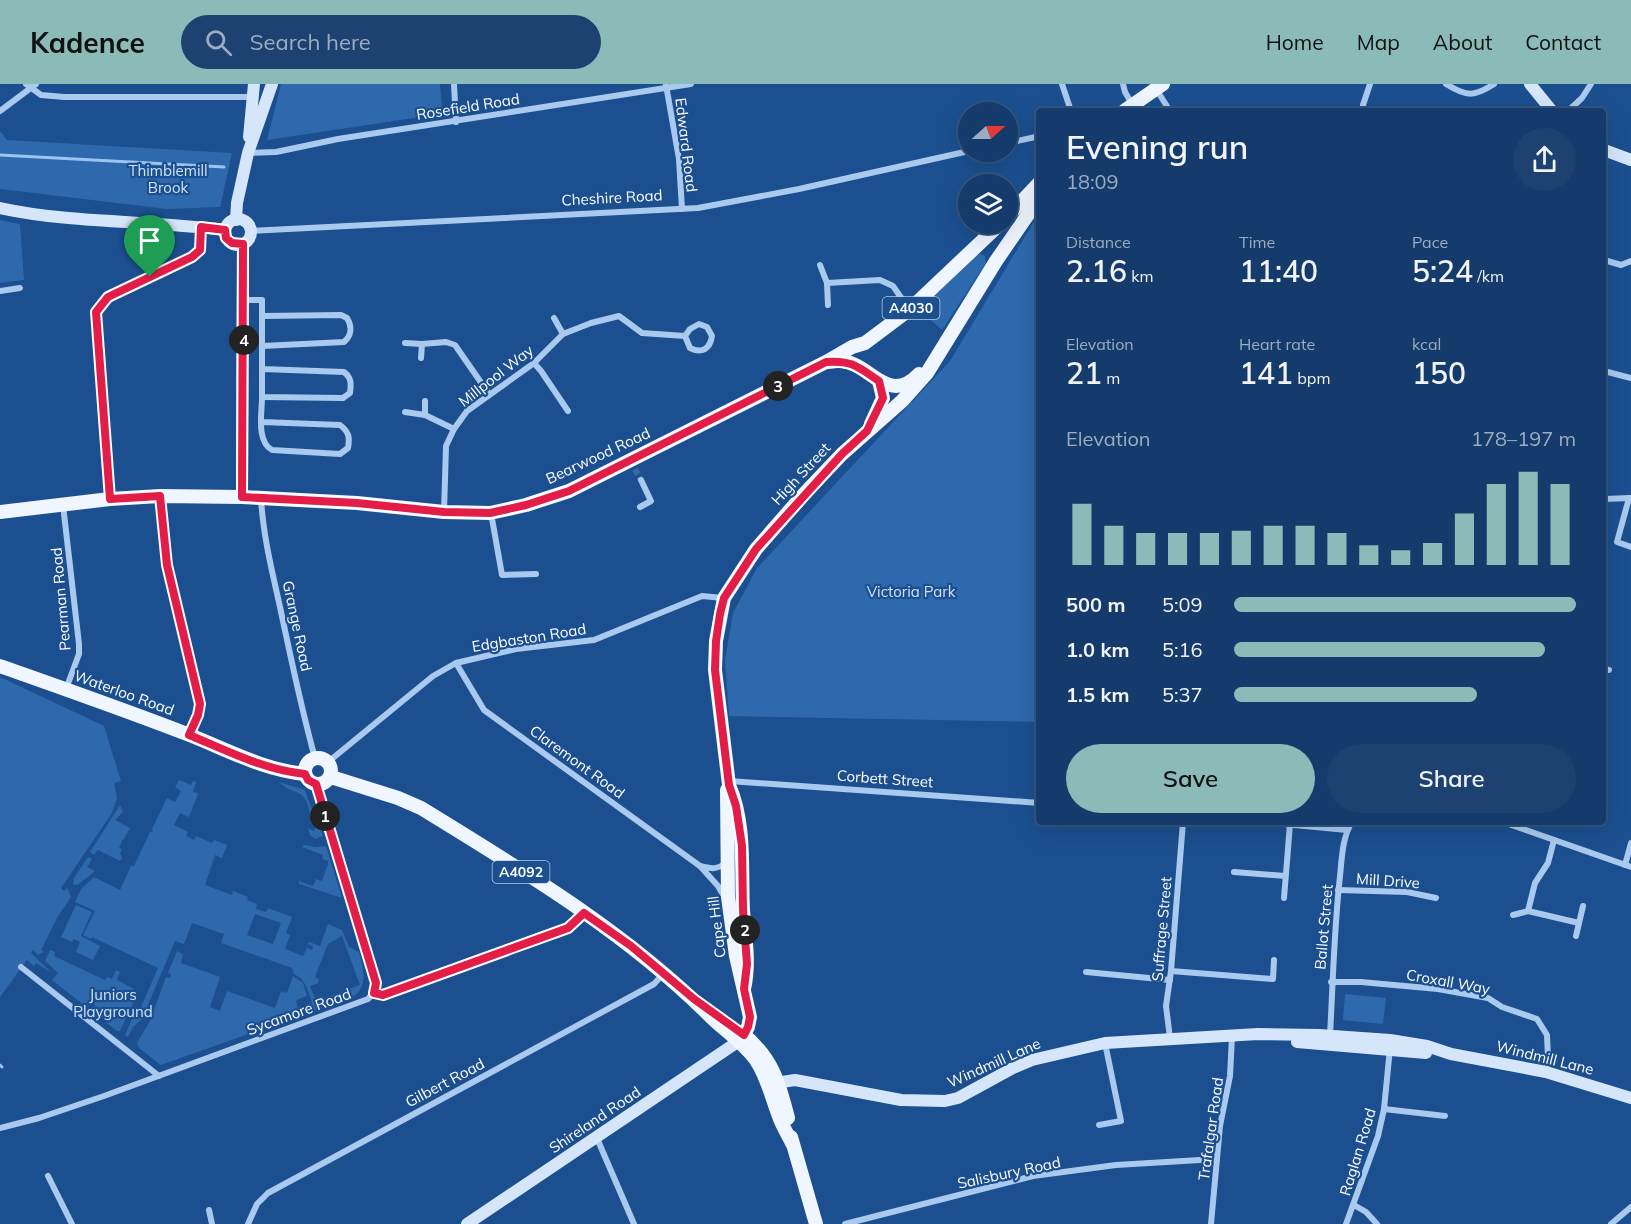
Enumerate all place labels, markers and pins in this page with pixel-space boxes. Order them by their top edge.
pin [124,215,175,277]
pin: 4 [229,325,259,355]
pin: 3 [763,371,793,401]
pin: 1 [310,801,340,831]
pin: 2 [730,915,760,945]

